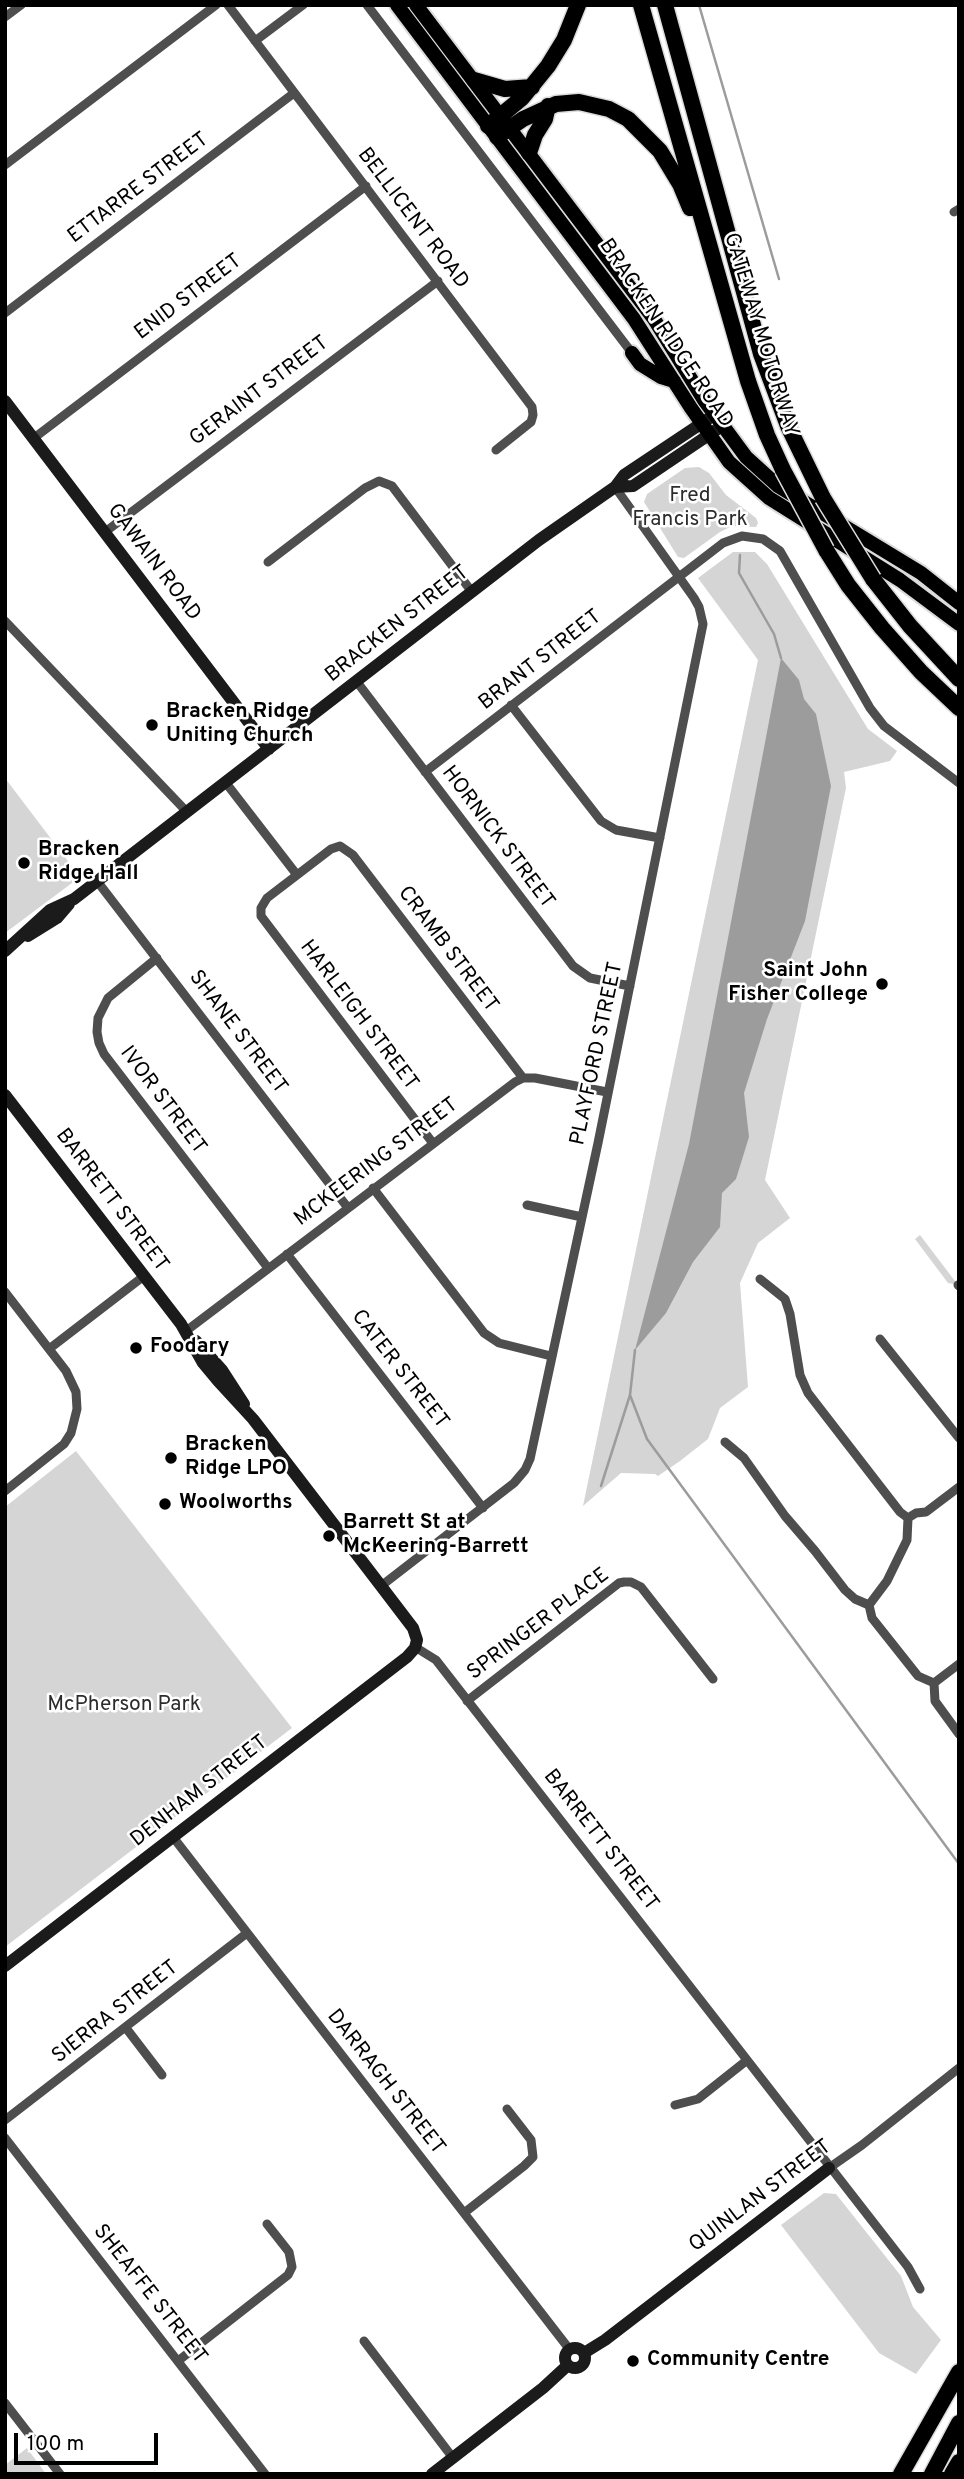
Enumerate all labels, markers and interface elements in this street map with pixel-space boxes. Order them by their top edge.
street label: ETTARRE STREET [64,128,214,250]
street label: BELLICENT ROAD [351,144,473,294]
street label: GATEWAY MOTORWAY [717,230,803,440]
street label: BRACKEN RIDGE ROAD [592,235,738,433]
street label: ENID STREET [130,249,248,347]
street label: GERAINT STREET [186,332,334,452]
park label: Fred Francis Park [632,484,748,534]
street label: GAWAIN ROAD [101,499,205,627]
street label: BRACKEN STREET [321,561,475,689]
street label: BRANT STREET [475,605,607,717]
place label: Bracken Ridge Uniting Church [166,700,313,750]
marker: Bracken Ridge Uniting Church [144,717,160,733]
street label: HORNICK STREET [435,762,559,914]
place label: Bracken Ridge Hall [38,838,139,888]
marker: Bracken Ridge Hall [16,855,32,871]
street label: CRAMB STREET [391,882,503,1018]
street label: HARLEIGH STREET [293,936,423,1096]
place label: Saint John Fisher College [728,959,868,1009]
street label: PLAYFORD STREET [566,960,630,1148]
street label: SHANE STREET [182,966,292,1100]
marker: Saint John Fisher College [874,976,890,992]
street label: IVOR STREET [113,1042,211,1160]
street label: MCKEERING STREET [290,1093,464,1233]
street label: BARRETT STREET [49,1124,173,1278]
street label: CATER STREET [345,1305,453,1435]
place label: Foodary [150,1335,229,1361]
marker: Foodary [128,1340,144,1356]
place label: Bracken Ridge LPO [185,1433,287,1483]
marker: Bracken Ridge LPO [163,1450,179,1466]
place label: Woolworths [179,1491,293,1517]
marker: Woolworths [157,1496,173,1512]
place label: Barrett St at McKeering-Barrett [343,1511,528,1561]
marker: Barrett St at McKeering-Barrett [321,1528,337,1544]
street label: SPRINGER PLACE [463,1564,615,1686]
park label: McPherson Park [47,1693,201,1719]
street label: DENHAM STREET [126,1731,274,1853]
street label: BARRETT STREET [537,1765,663,1917]
street label: SIERRA STREET [48,1956,184,2070]
street label: DARRAGH STREET [320,2005,450,2161]
street label: QUINLAN STREET [685,2135,837,2259]
street label: SHEAFFE STREET [87,2220,211,2370]
place label: Community Centre [647,2348,829,2374]
marker: Community Centre [625,2353,641,2369]
scale bar [18,2420,161,2464]
text: 100 m [27,2431,84,2458]

